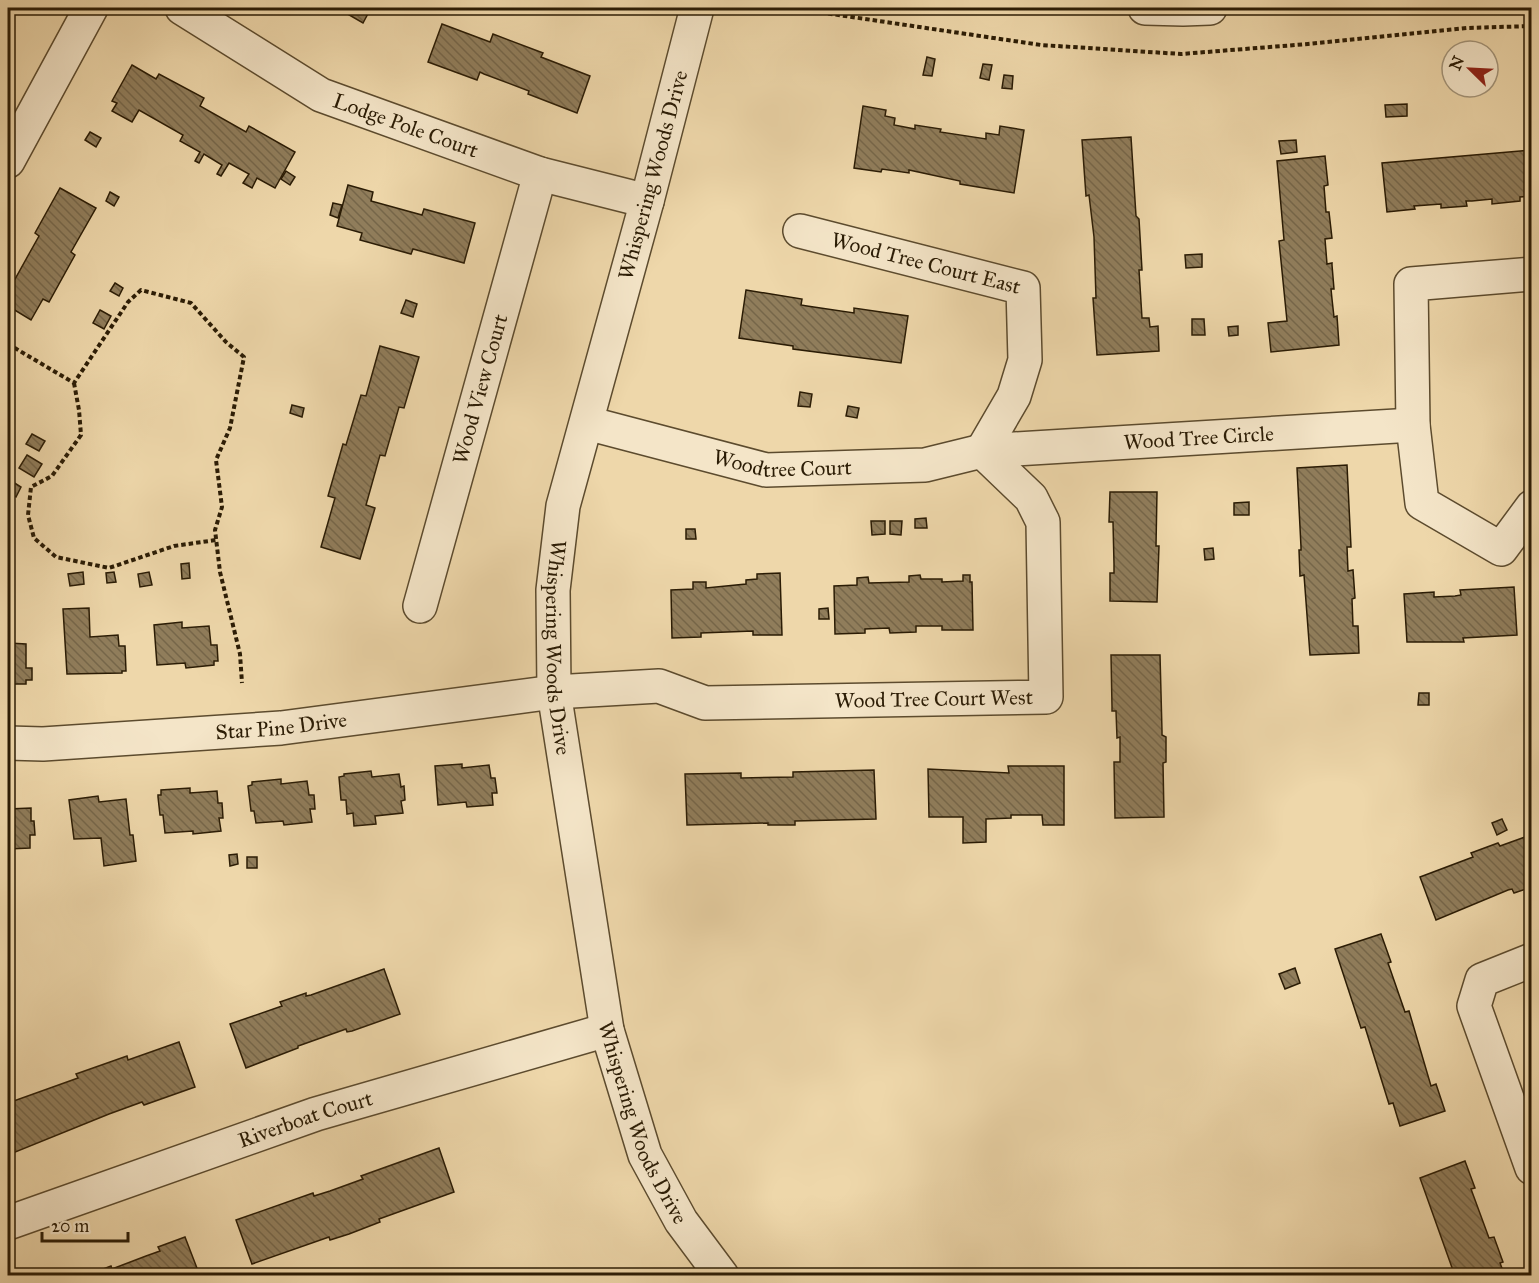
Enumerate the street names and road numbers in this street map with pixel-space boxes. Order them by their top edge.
street label: Whispering Woods Drive [613,67,694,282]
street label: Lodge Pole Court [330,87,482,164]
street label: Wood Tree Court East [829,227,1024,300]
street label: Wood View Court [447,311,514,467]
street label: Wood Tree Circle [1123,420,1275,455]
street label: Woodtree Court [710,444,853,483]
street label: Whispering Woods Drive [540,539,577,757]
street label: Wood Tree Court West [834,684,1034,714]
street label: Star Pine Drive [215,706,349,745]
street label: Whispering Woods Drive [592,1018,693,1229]
street label: Riverboat Court [235,1085,376,1154]

